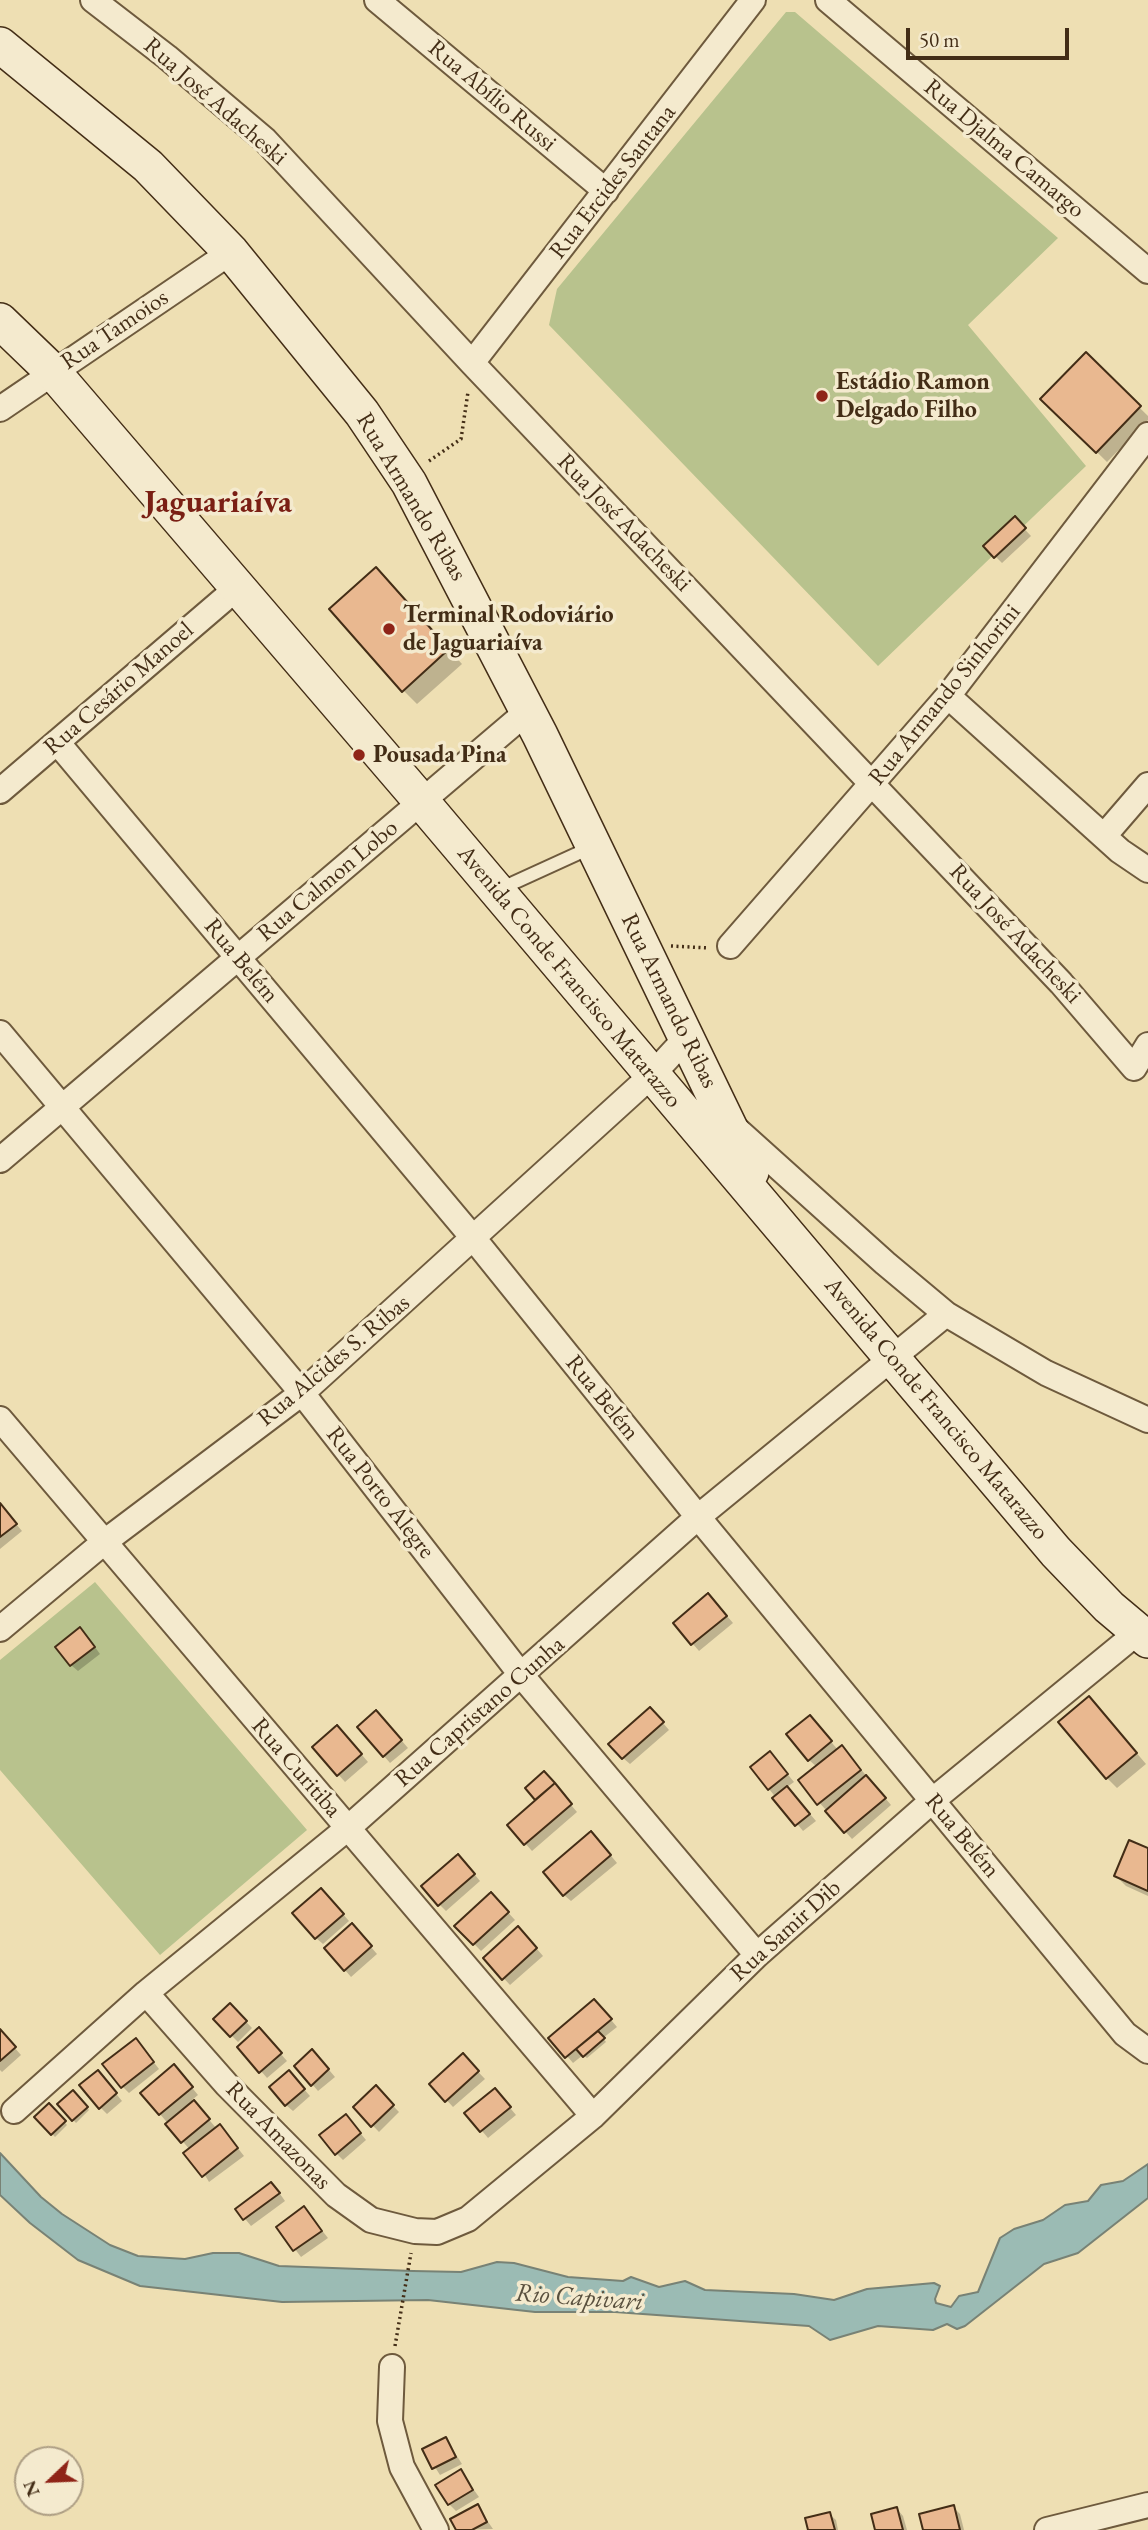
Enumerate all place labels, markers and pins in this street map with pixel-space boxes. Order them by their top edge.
place label: Estádio Ramon Delgado Filho [836,368,990,424]
marker: Estádio Ramon Delgado Filho [814,388,830,404]
place label: Terminal Rodoviário de Jaguariaíva [403,601,614,657]
marker: Terminal Rodoviário de Jaguariaíva [381,621,397,637]
place label: Pousada Pina [373,741,507,769]
marker: Pousada Pina [351,747,367,763]

